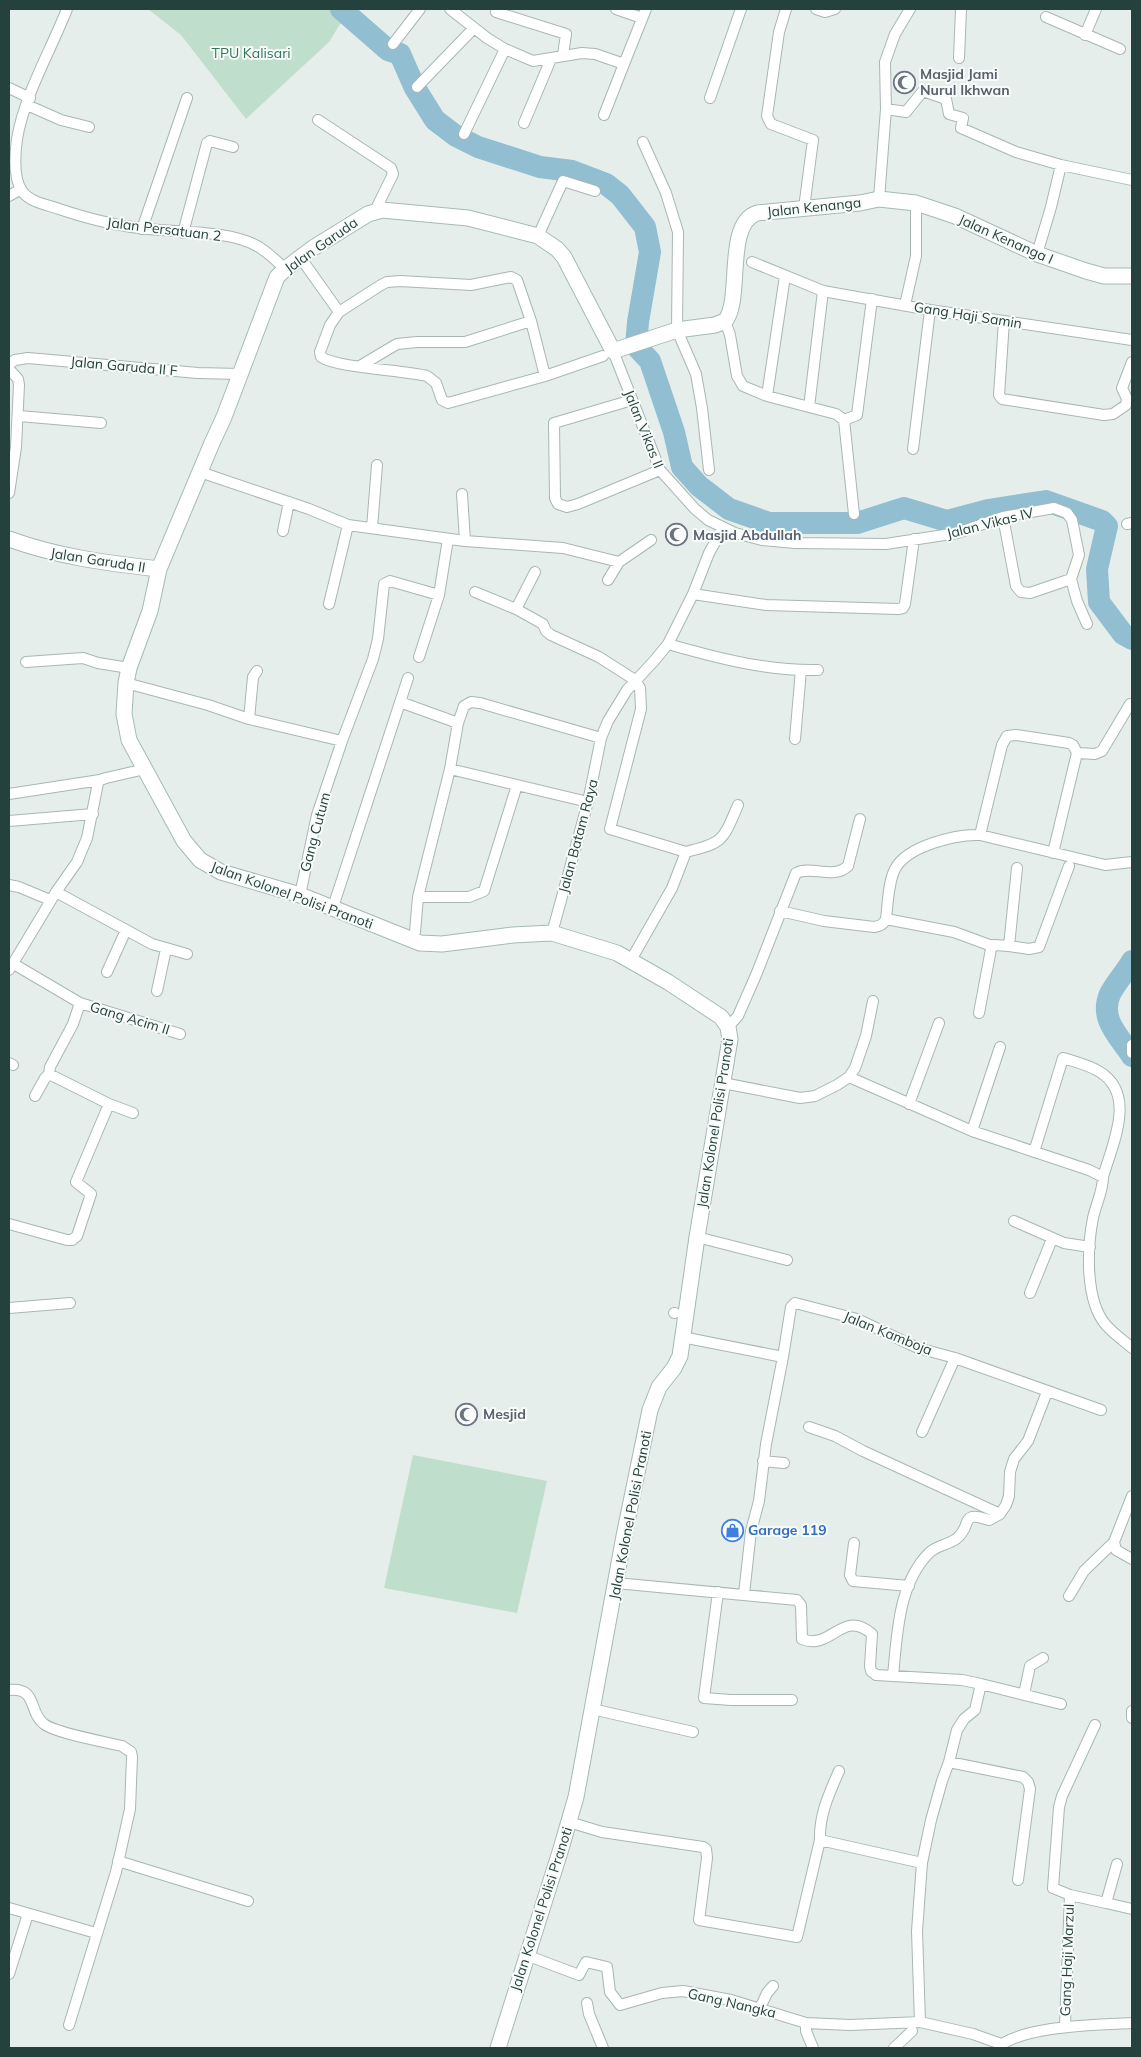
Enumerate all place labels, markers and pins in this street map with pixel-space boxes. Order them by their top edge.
place label: Masjid Jami Nurul Ikhwan [920,65,1010,99]
mosque icon: Masjid Jami Nurul Ikhwan [892,70,916,94]
mosque icon: Masjid Abdullah [665,523,689,547]
place label: Masjid Abdullah [693,526,801,544]
mosque icon: Mesjid [455,1402,479,1426]
place label: Mesjid [483,1405,526,1423]
shop icon: Garage 119 [720,1518,744,1542]
place label: Garage 119 [748,1521,827,1539]

